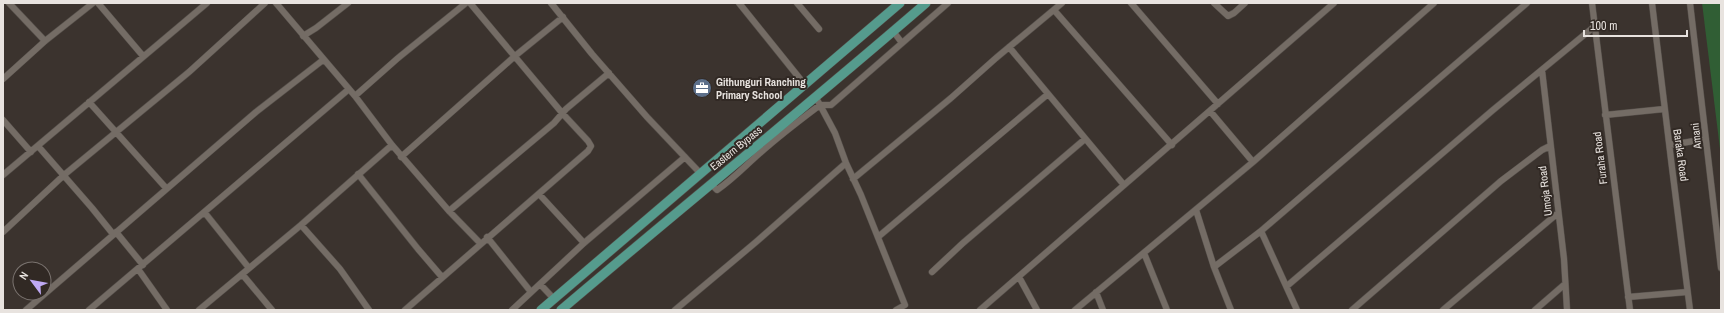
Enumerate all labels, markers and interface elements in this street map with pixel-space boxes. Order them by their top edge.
scale bar [1584,12,1687,38]
text: 100 m [1590,18,1617,34]
place label: Githunguri Ranching Primary School [716,75,806,102]
office icon: Githunguri Ranching Primary School [691,77,713,99]
street label: Eastern Bypass [707,122,765,173]
street label: Amani [1687,122,1705,151]
street label: Baraka Road [1670,128,1692,182]
street label: Furaha Road [1590,131,1610,185]
street label: Umoja Road [1535,165,1555,217]
north arrow [12,261,52,301]
text: N [16,269,31,282]

